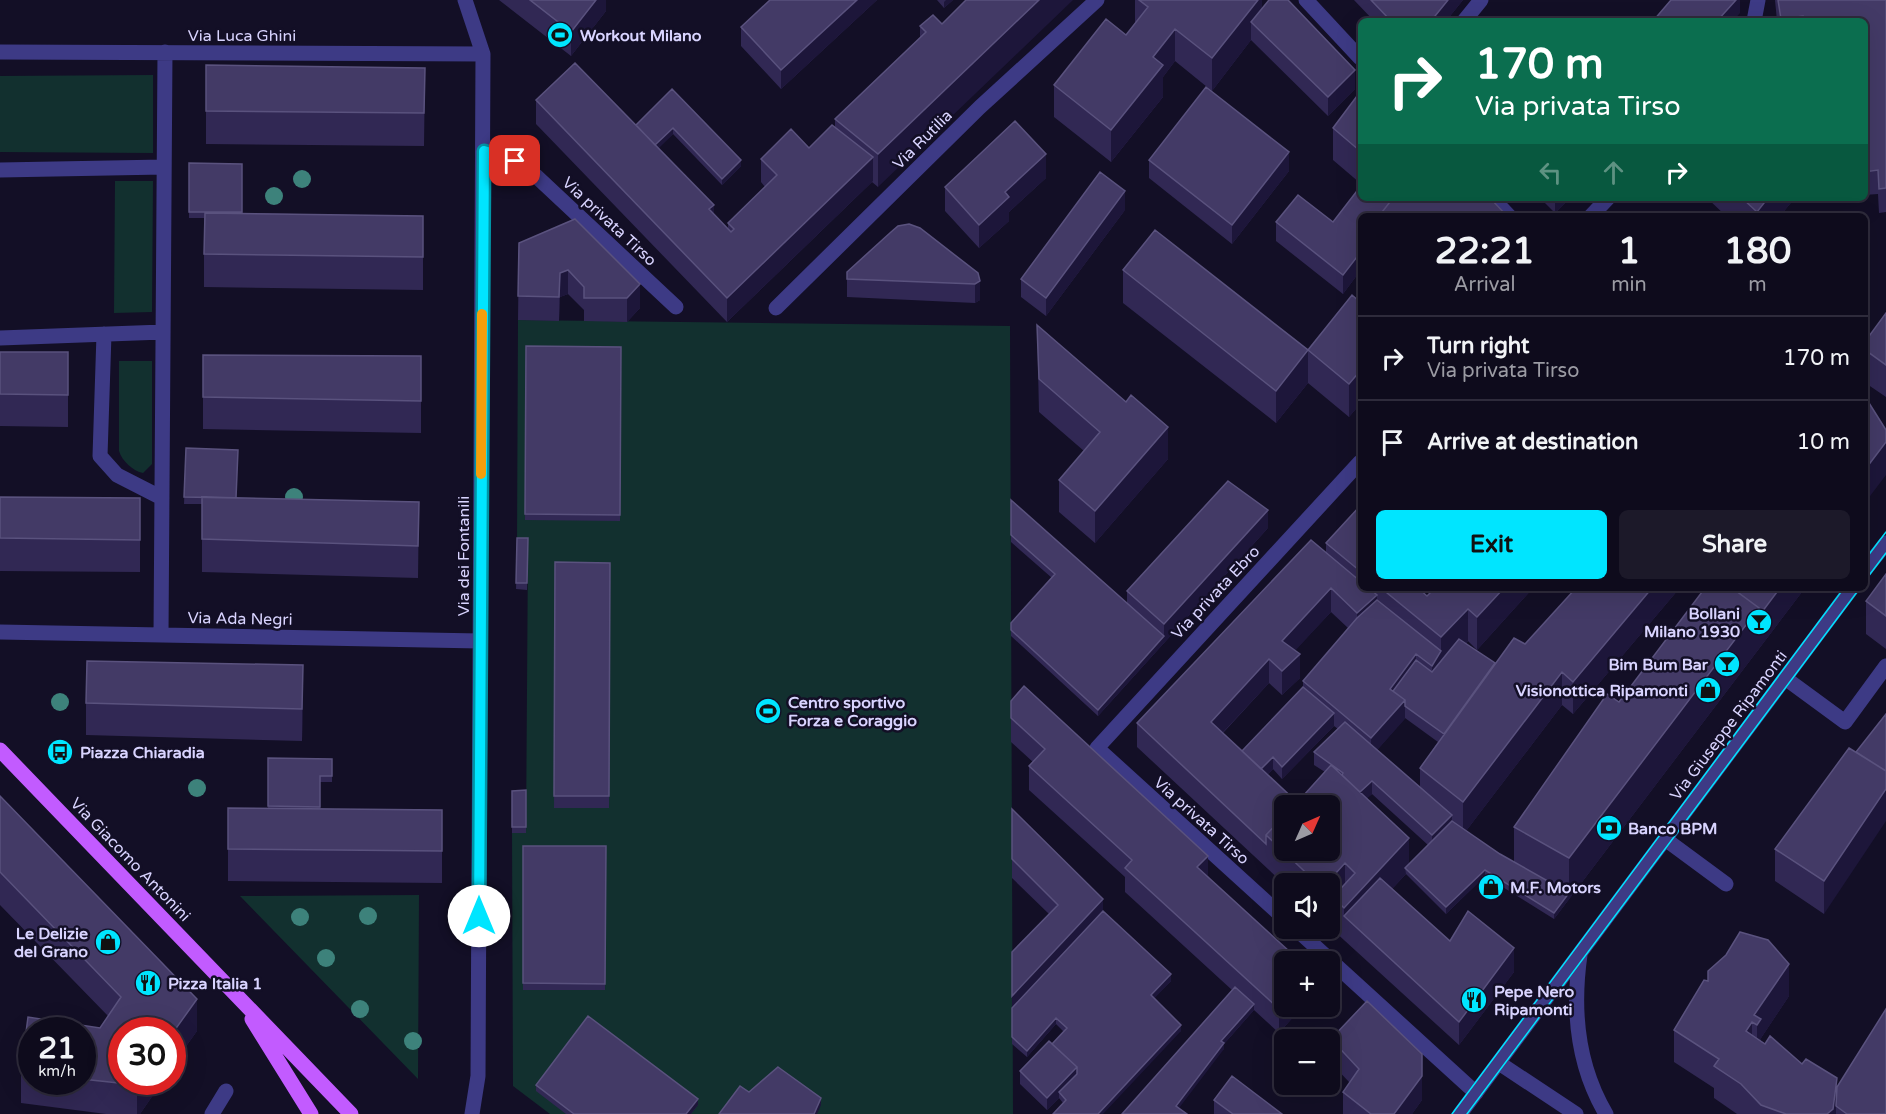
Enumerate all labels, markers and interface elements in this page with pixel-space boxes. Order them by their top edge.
sports icon: Workout Milano [545,20,575,50]
street label: Via Luca Ghini [188,26,296,46]
place label: Workout Milano [580,26,702,46]
text: 170 m [1475,39,1604,90]
icon: right [1376,42,1454,120]
text: Via privata Tirso [1475,90,1681,123]
street label: Via Rutilia [889,106,957,174]
pin [489,135,540,186]
icon: arrive [498,144,531,177]
icon: left [1534,156,1567,189]
icon: ahead [1597,156,1630,189]
icon: right [1660,156,1693,189]
street label: Via privata Tirso [558,173,661,271]
text: 22:21 [1435,230,1535,273]
text: 1 [1618,230,1640,273]
text: 180 [1723,230,1791,273]
text: Arrival [1454,273,1516,297]
text: min [1611,273,1647,297]
text: m [1748,273,1767,297]
text: Turn right [1427,333,1529,359]
icon: right [1376,342,1409,375]
text: 170 m [1783,345,1850,371]
text: Via privata Tirso [1427,359,1579,383]
icon: arrive [1376,426,1409,459]
text: Arrive at destination [1427,429,1638,455]
text: 10 m [1796,429,1850,455]
street label: Via dei Fontanili [454,496,474,616]
button: Exit [1376,510,1607,579]
button: Share [1619,510,1850,579]
street label: Via privata Ebro [1167,542,1264,644]
place label: Bollani Milano 1930 [1644,604,1740,642]
bar icon: Bollani Milano 1930 [1744,607,1774,637]
street label: Via Ada Negri [187,608,293,630]
street label: Via Giuseppe Ripamonti [1666,647,1792,805]
bar icon: Bim Bum Bar [1712,649,1742,679]
place label: Bim Bum Bar [1608,655,1709,675]
shop icon: Visionottica Ripamonti [1693,675,1723,705]
place label: Visionottica Ripamonti [1516,681,1688,701]
place label: Centro sportivo Forza e Coraggio [788,693,917,731]
sports icon: Centro sportivo Forza e Coraggio [753,696,783,726]
bus stop icon: Piazza Chiaradia [45,737,75,767]
place label: Piazza Chiaradia [80,743,205,763]
street label: Via privata Tirso [1149,773,1253,869]
street label: Via Giacomo Antonini [66,794,195,926]
north arrow [1274,795,1340,861]
map controls [1274,795,1340,1095]
bank icon: Banco BPM [1594,813,1624,843]
place label: Banco BPM [1628,819,1717,839]
shop icon: M.F. Motors [1476,872,1506,902]
button: sound [1274,873,1340,939]
place label: M.F. Motors [1510,878,1601,898]
position arrow [447,884,511,948]
place label: Le Delizie del Grano [14,924,88,962]
shop icon: Le Delizie del Grano [93,927,123,957]
button: + [1274,951,1340,1017]
restaurant icon: Pizza Italia 1 [133,968,163,998]
place label: Pizza Italia 1 [168,974,262,994]
place label: Pepe Nero Ripamonti [1494,982,1574,1020]
restaurant icon: Pepe Nero Ripamonti [1459,985,1489,1015]
speed limit sign: 30 [108,1017,186,1095]
button: − [1274,1029,1340,1095]
text: 21 [38,1030,76,1067]
text: km/h [38,1062,76,1080]

